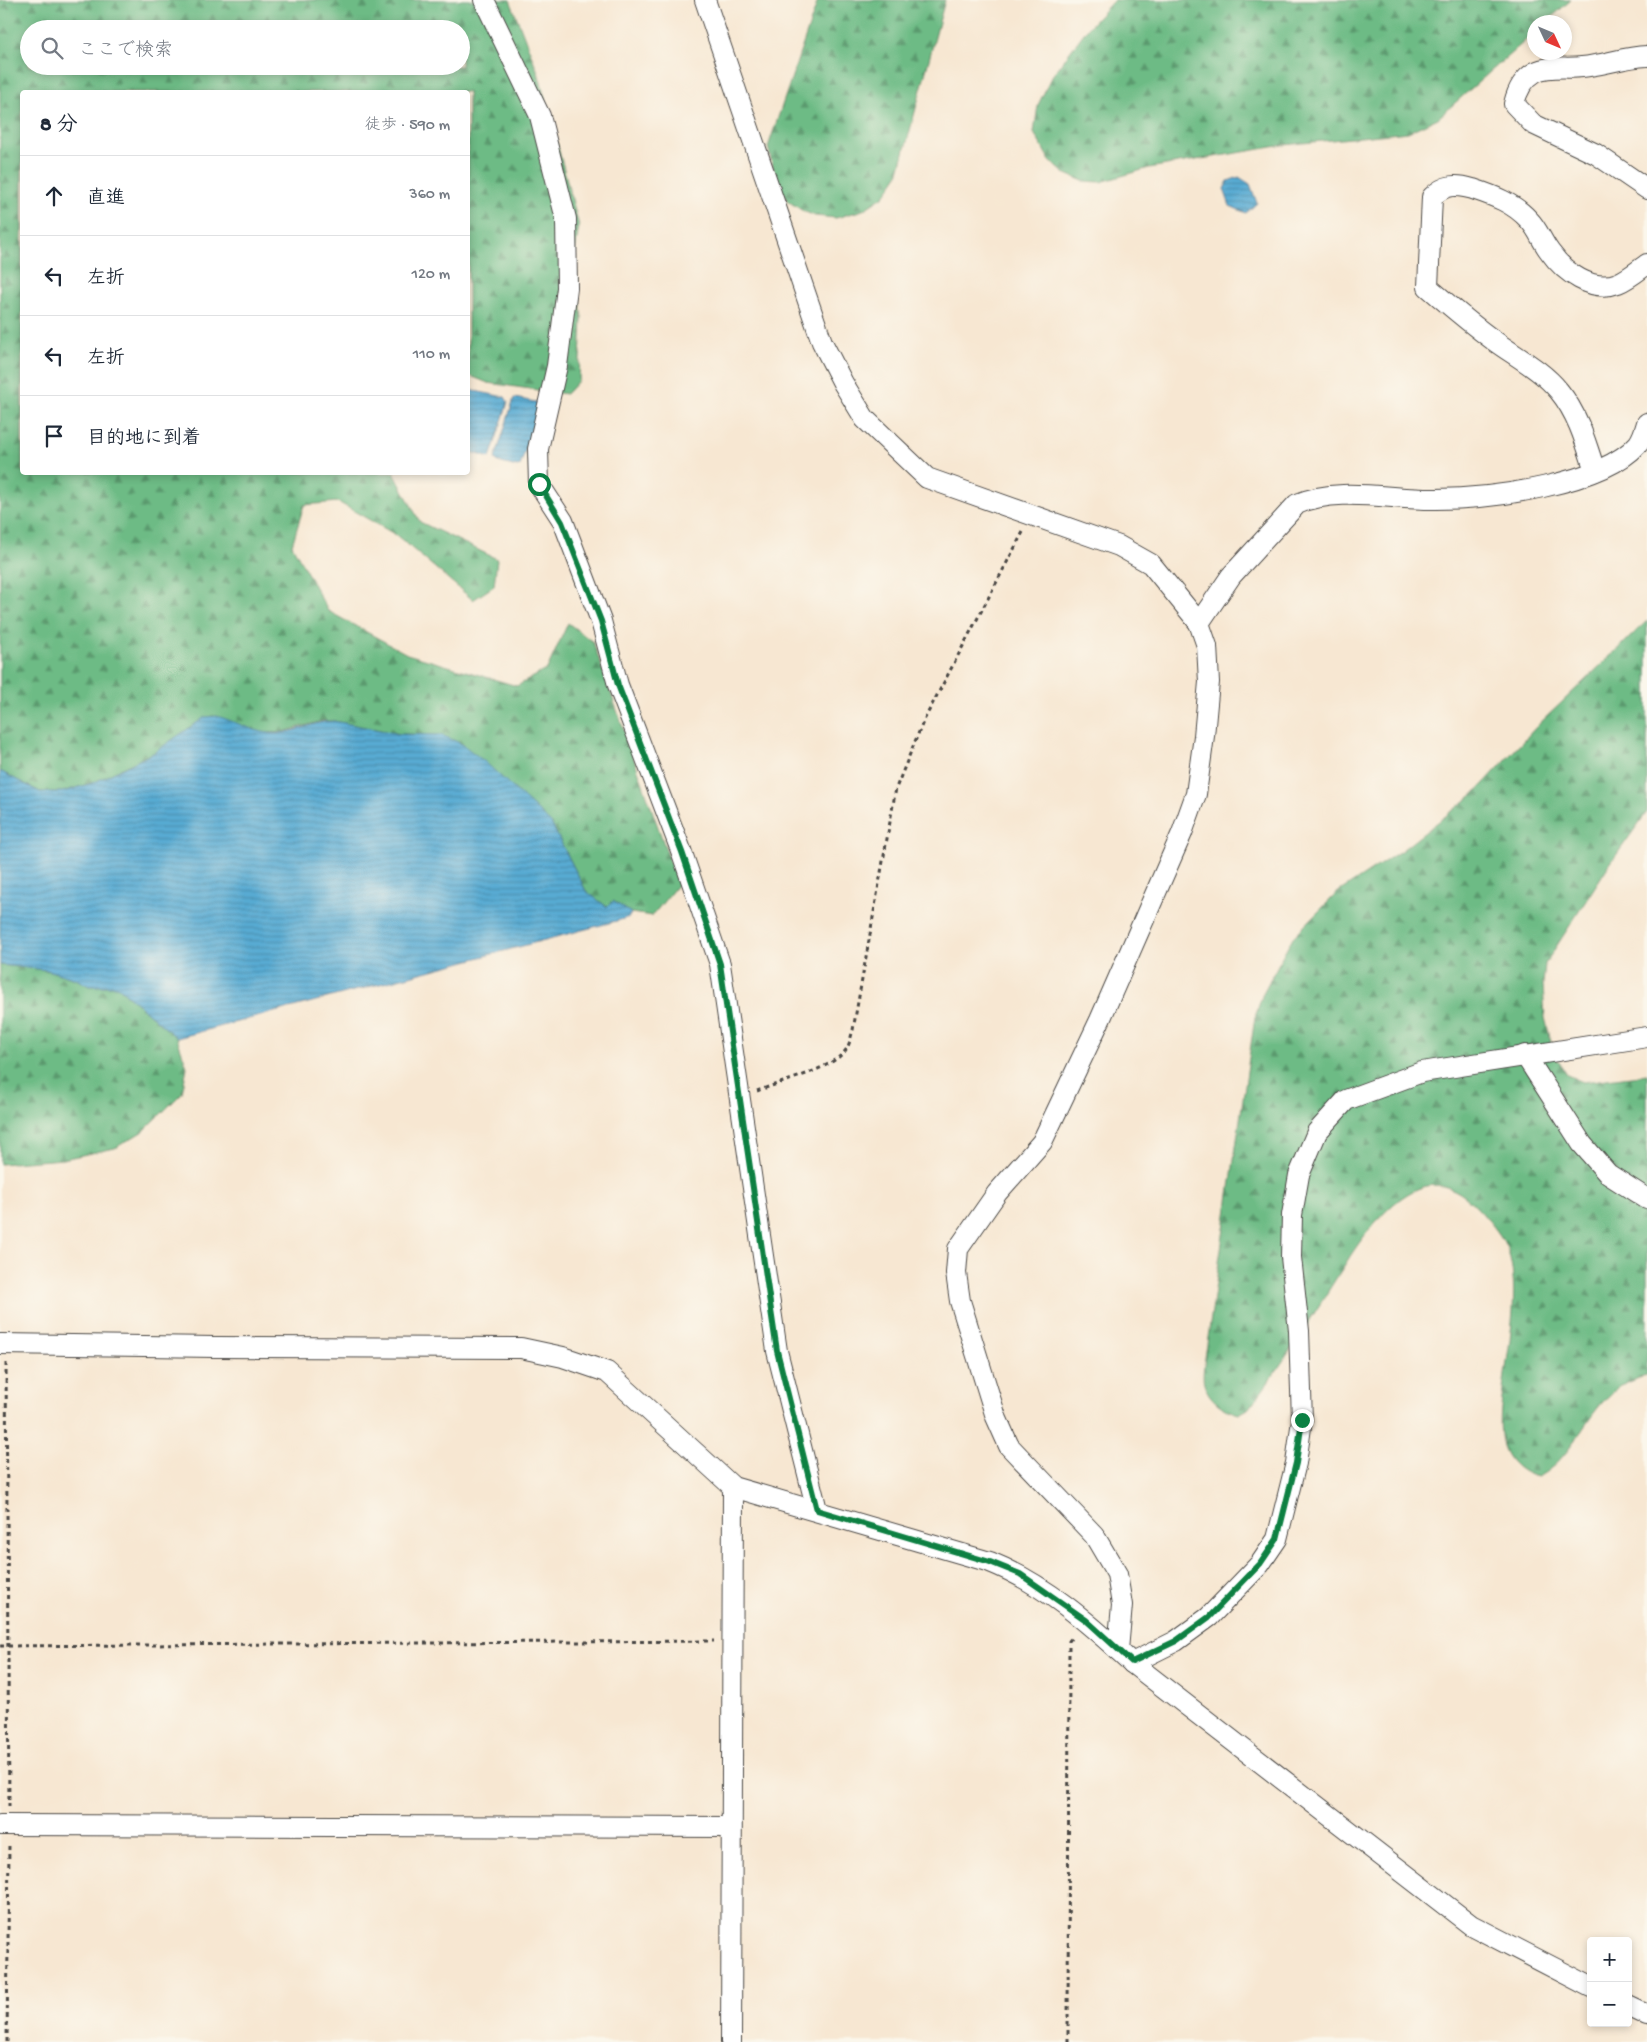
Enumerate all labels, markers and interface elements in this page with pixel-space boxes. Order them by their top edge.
north arrow [1527,15,1572,60]
search box [20,20,470,75]
icon: search [38,34,66,62]
text: ここで検索 [78,40,173,63]
text: 8 分 [40,114,77,139]
text: 徒歩 · 590 m [365,117,450,136]
icon: ahead [40,182,68,210]
text: 360 m [409,186,450,205]
text: 直進 [87,188,125,211]
icon: left [40,262,68,290]
text: 120 m [411,266,450,285]
text: 左折 [87,268,125,291]
icon: left [40,342,68,370]
text: 110 m [413,346,450,365]
text: 左折 [87,348,125,371]
icon: arrive [40,422,68,450]
text: 目的地に到着 [87,428,201,451]
route start [528,473,551,496]
route end [1291,1409,1314,1432]
map controls [1587,1937,1632,2027]
button: + [1587,1937,1632,1982]
button: − [1587,1982,1632,2027]

